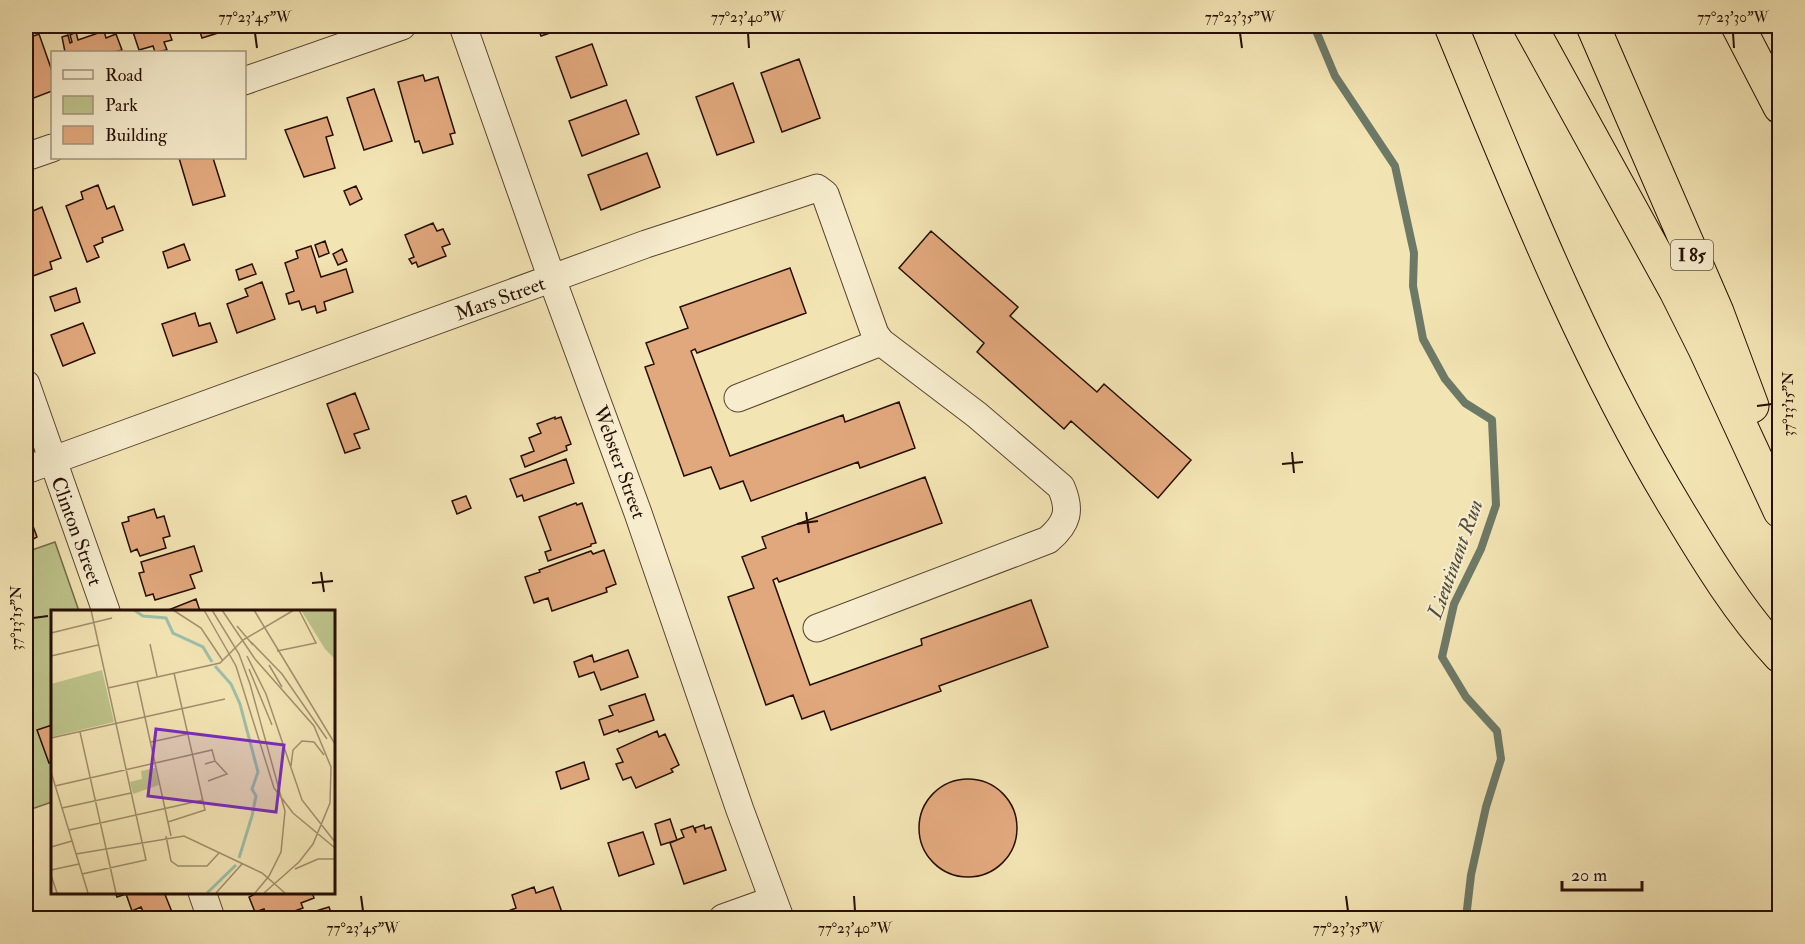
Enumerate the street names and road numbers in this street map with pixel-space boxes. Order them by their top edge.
road number: I 85 [1671,240,1713,270]
street label: Mars Street [452,270,549,326]
street label: Webster Street [587,401,652,523]
street label: Clinton Street [45,473,108,590]

